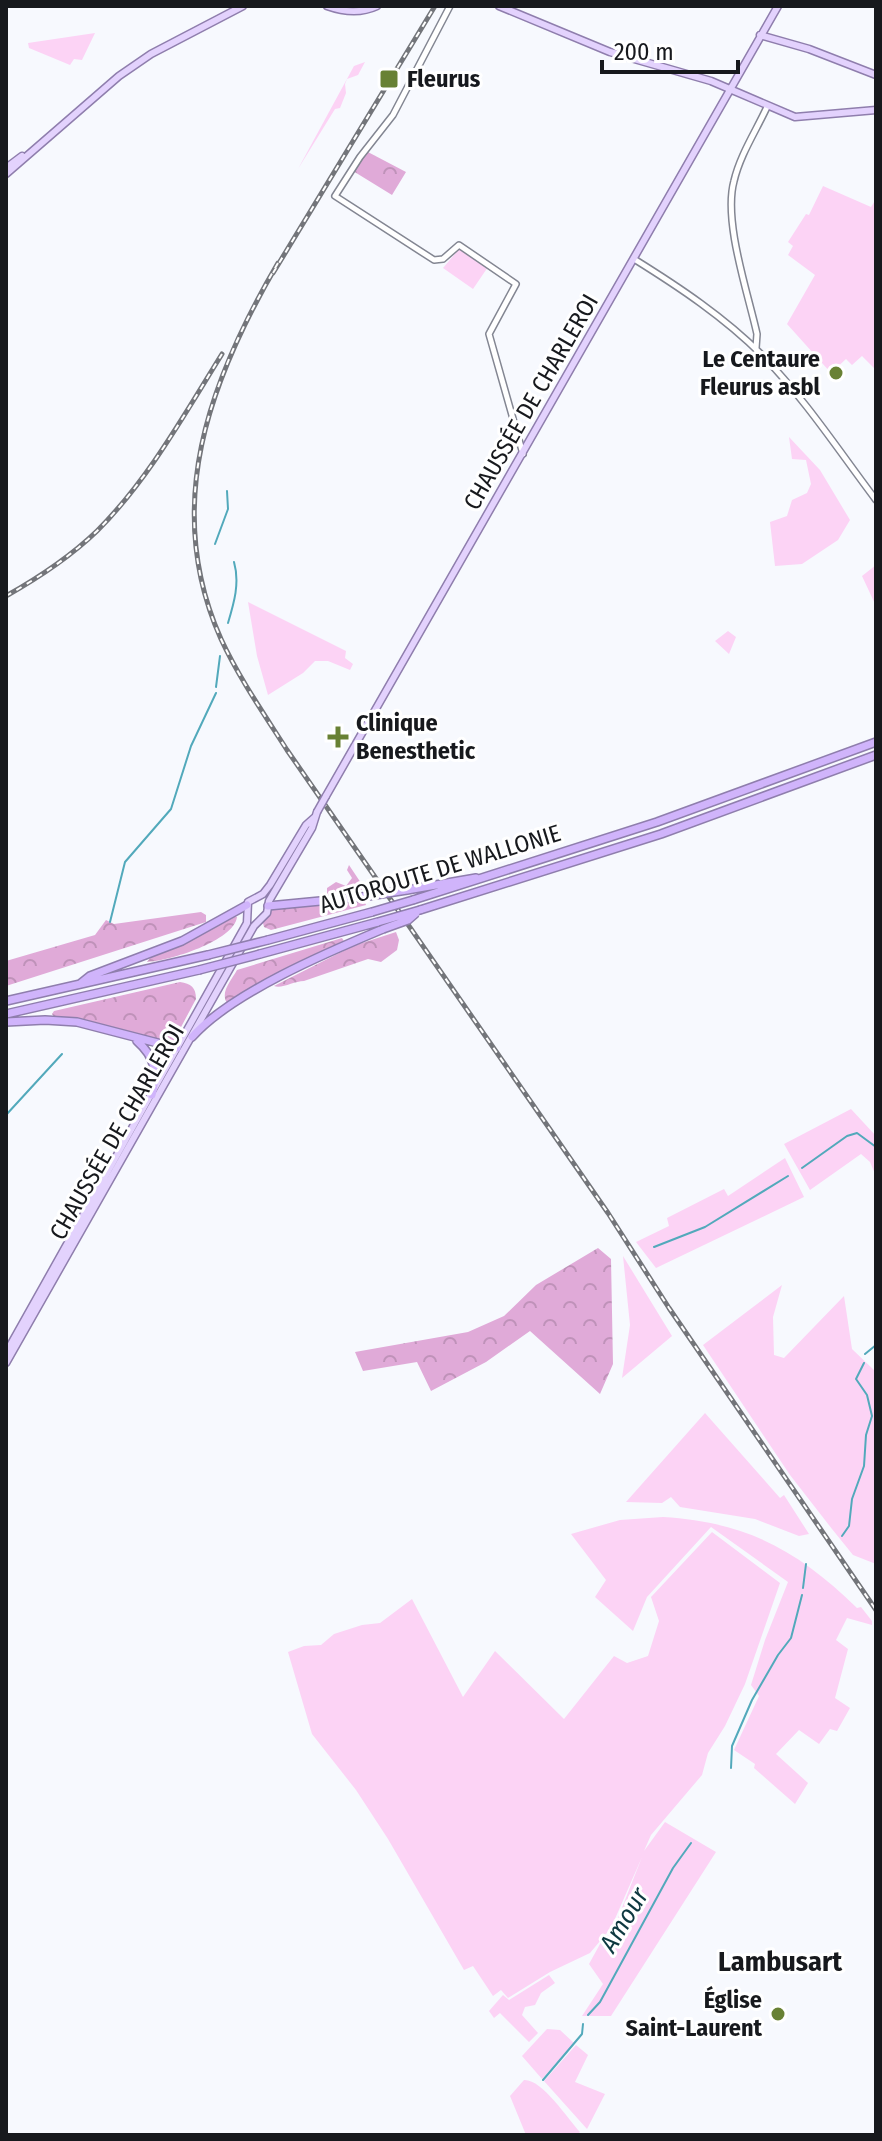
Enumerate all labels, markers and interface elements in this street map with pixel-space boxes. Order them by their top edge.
scale bar [602,24,738,74]
text: 200 m [614,38,674,66]
place label: Fleurus [407,65,481,93]
marker: Fleurus [378,68,400,90]
street label: CHAUSSÉE DE CHARLEROI [457,289,604,515]
place label: Le Centaure Fleurus asbl [700,345,820,401]
marker: Le Centaure Fleurus asbl [827,364,845,382]
place label: Clinique Benesthetic [356,709,476,765]
marker: Clinique Benesthetic [327,726,349,748]
street label: AUTOROUTE DE WALLONIE [316,819,564,919]
street label: CHAUSSÉE DE CHARLEROI [43,1019,190,1245]
water label: Amour [592,1881,656,1959]
district label: Lambusart [718,1945,843,1978]
place label: Église Saint-Laurent [626,1985,763,2042]
marker: Église Saint-Laurent [769,2005,787,2023]

